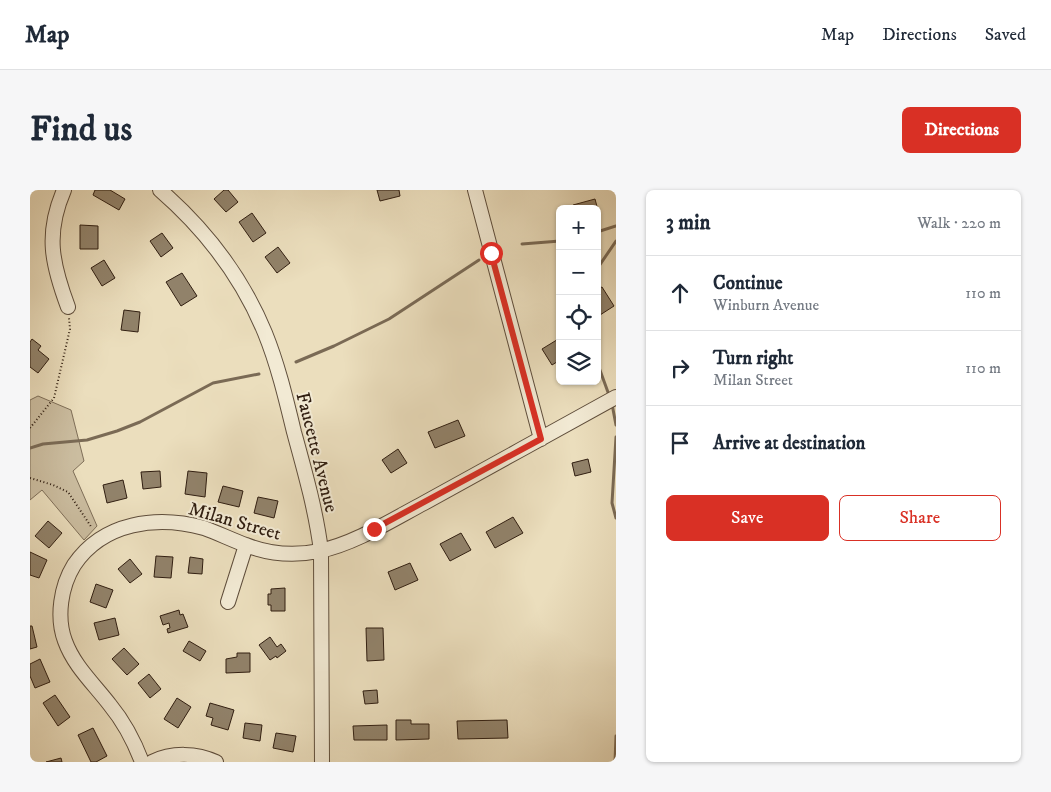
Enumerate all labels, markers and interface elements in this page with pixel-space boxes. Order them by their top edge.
text: Map [25,20,69,50]
text: Map [821,24,854,46]
text: Directions [882,24,957,46]
text: Saved [985,24,1026,46]
button: Directions [902,107,1021,153]
text: Find us [30,108,132,152]
map controls [556,205,601,385]
button: + [556,205,601,250]
text: 3 min [666,210,711,236]
text: Walk · 220 m [917,213,1001,233]
route start [480,242,503,265]
button: − [556,250,601,295]
text: Continue [713,272,783,295]
icon: ahead [666,279,694,307]
text: 110 m [965,283,1001,303]
button: locate [556,295,601,340]
text: Winburn Avenue [713,295,819,315]
button: layers [556,340,601,385]
text: Turn right [713,347,793,370]
icon: right [666,354,694,382]
text: 110 m [965,358,1001,378]
text: Milan Street [713,370,793,390]
street label: Faucette Avenue [290,390,343,515]
icon: arrive [666,429,694,457]
text: Arrive at destination [713,432,865,455]
button: Save [666,495,829,541]
button: Share [839,495,1001,541]
street label: Milan Street [186,497,283,546]
route end [363,518,386,541]

